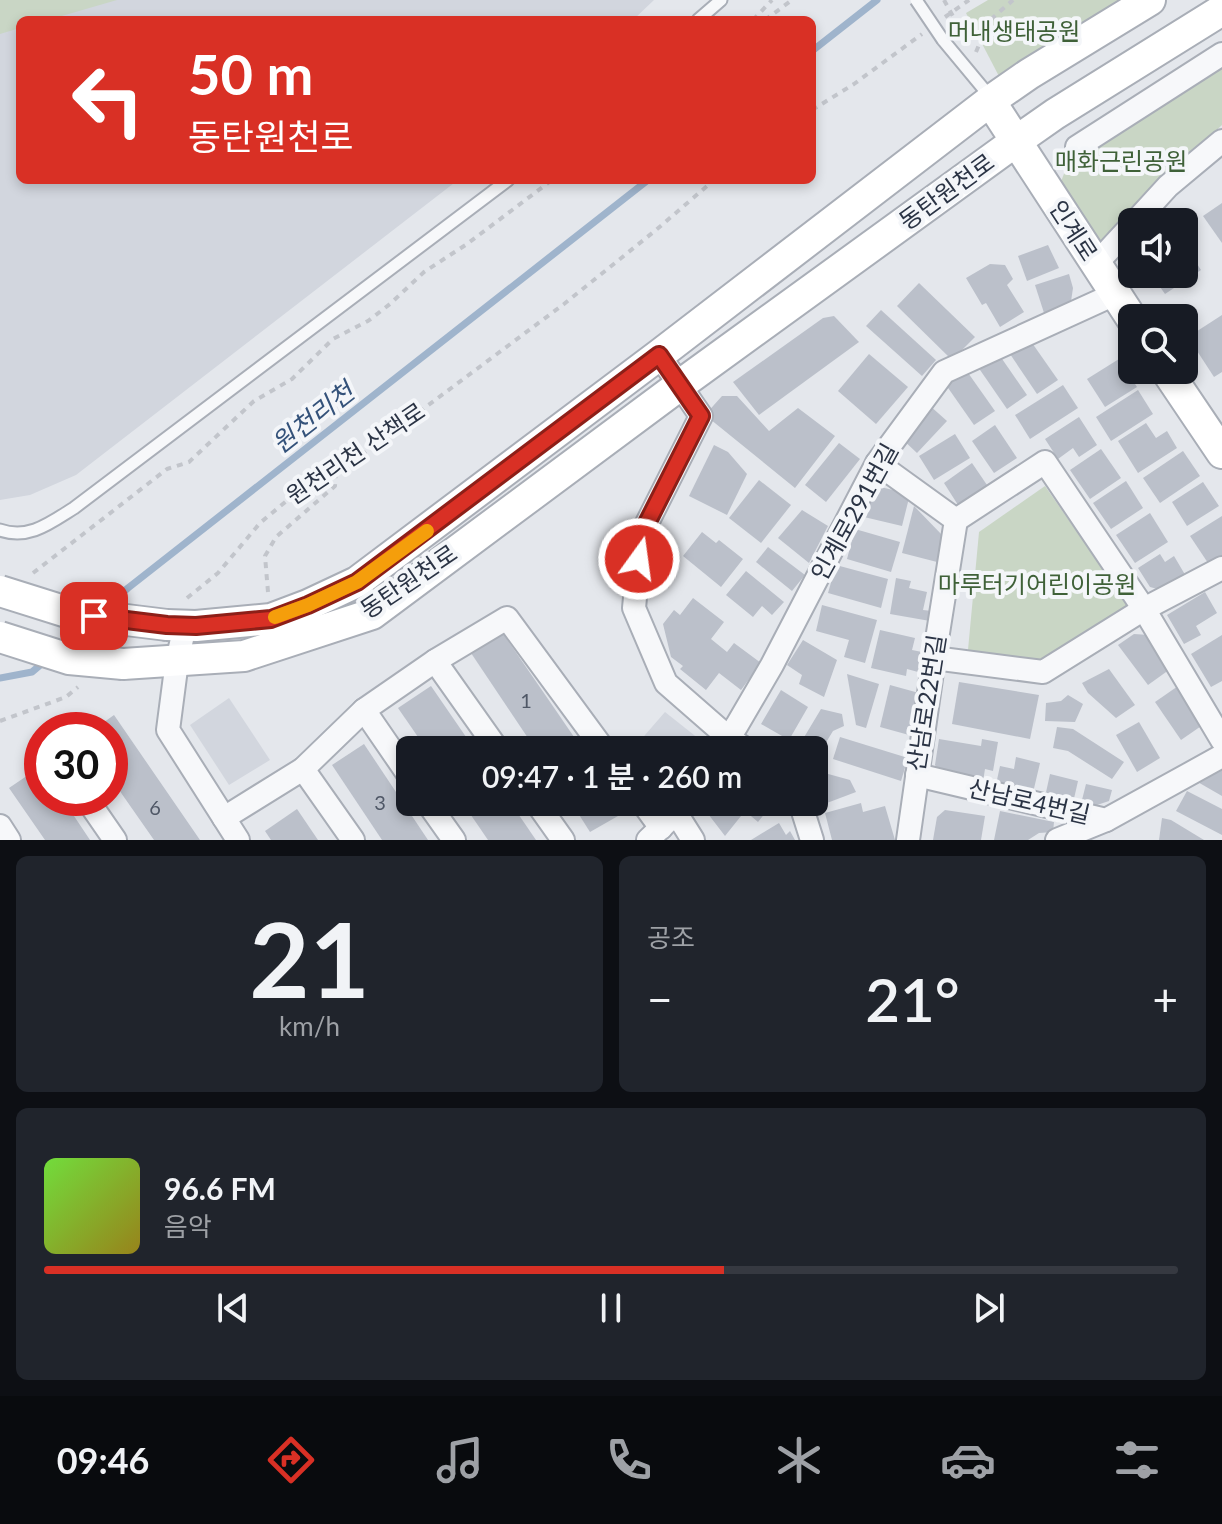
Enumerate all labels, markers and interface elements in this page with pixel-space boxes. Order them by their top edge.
park label: 머내생태공원 [948,16,1080,45]
text: 50 m [188,40,313,107]
icon: left [56,48,160,152]
text: 동탄원천로 [188,114,354,158]
park label: 매화근린공원 [1055,146,1187,175]
street label: 동탄원천로 [893,147,999,235]
street label: 인계로 [1044,195,1104,266]
map controls [1118,208,1198,384]
button: sound [1118,208,1198,288]
button: search [1118,304,1198,384]
water label: 원천리천 [265,373,362,459]
street label: 원천리천 산책로 [280,396,430,510]
street label: 인계로291번길 [804,438,903,585]
position arrow [597,517,681,601]
street label: 동탄원천로 [354,538,462,624]
park label: 마루터기어린이공원 [938,569,1136,598]
pin [60,582,128,650]
icon: arrive [72,594,116,638]
street label: 산남로22번길 [900,632,951,773]
house number: 1 [520,688,532,712]
speed limit sign: 30 [24,712,128,816]
text: 09:47 · 1 분 · 260 m [482,758,742,794]
street label: 산남로4번길 [966,772,1093,829]
house number: 3 [374,790,386,814]
house number: 6 [149,795,161,819]
text: 21 [249,895,370,1020]
text: 공조 [647,921,695,953]
text: 21° [865,963,960,1035]
text: − [647,973,673,1025]
text: + [1152,973,1178,1025]
text: km/h [279,1010,340,1042]
text: 96.6 FM [164,1170,276,1206]
text: 음악 [164,1210,212,1242]
icon: previous [211,1286,255,1330]
icon: pause [589,1286,633,1330]
icon: next [967,1286,1011,1330]
icon: directions [263,1432,319,1488]
icon: music [432,1432,488,1488]
icon: phone [601,1432,657,1488]
icon: climate [771,1432,827,1488]
icon: car [940,1432,996,1488]
icon: filters [1109,1432,1165,1488]
text: 09:46 [57,1438,149,1482]

